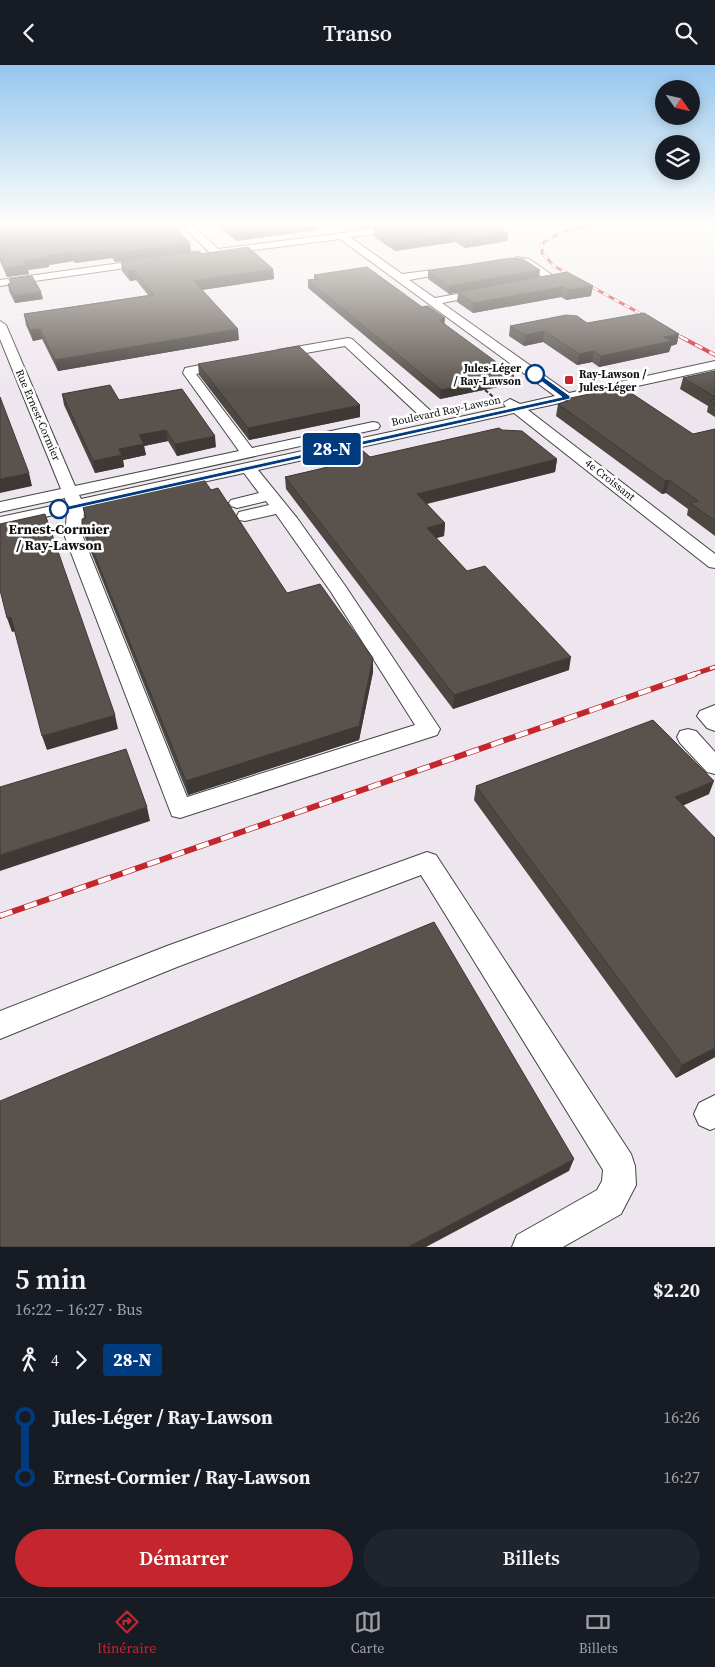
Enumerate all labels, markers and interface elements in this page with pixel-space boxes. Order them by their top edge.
text: Transo [323,18,392,48]
icon: back [15,19,43,47]
icon: search [672,19,700,47]
north arrow [655,80,700,125]
map controls [655,80,700,180]
button: layers [655,135,700,180]
place label: Jules-Léger / Ray-Lawson [454,361,522,389]
marker: Jules-Léger / Ray-Lawson [525,364,545,384]
street label: Rue Ernest-Cormier [12,367,64,463]
place label: Ray-Lawson / Jules-Léger [578,367,647,395]
marker: Ray-Lawson / Jules-Léger [563,374,575,386]
street label: Boulevard Ray-Lawson [390,392,502,430]
line badge: 28-N [297,433,367,465]
text: 28-N [313,436,351,461]
street label: 4e Croissant [582,456,638,505]
marker: Ernest-Cormier / Ray-Lawson [49,499,69,519]
place label: Ernest-Cormier / Ray-Lawson [9,519,110,555]
text: 5 min [15,1260,87,1298]
text: $2.20 [653,1277,700,1303]
text: 16:22 – 16:27 · Bus [15,1298,143,1320]
icon: walk [15,1346,43,1374]
icon: forward [67,1346,95,1374]
text: 28-N [113,1347,152,1372]
text: 4 [51,1349,59,1371]
text: Jules-Léger / Ray-Lawson [53,1404,273,1430]
text: 16:26 [663,1406,700,1428]
text: Ernest-Cormier / Ray-Lawson [53,1464,310,1490]
text: 16:27 [663,1466,700,1488]
button: Démarrer [15,1529,353,1587]
button: Billets [363,1529,700,1587]
tab: Itinéraire [97,1608,157,1658]
tab: Carte [351,1608,385,1658]
tab: Billets [579,1608,618,1658]

